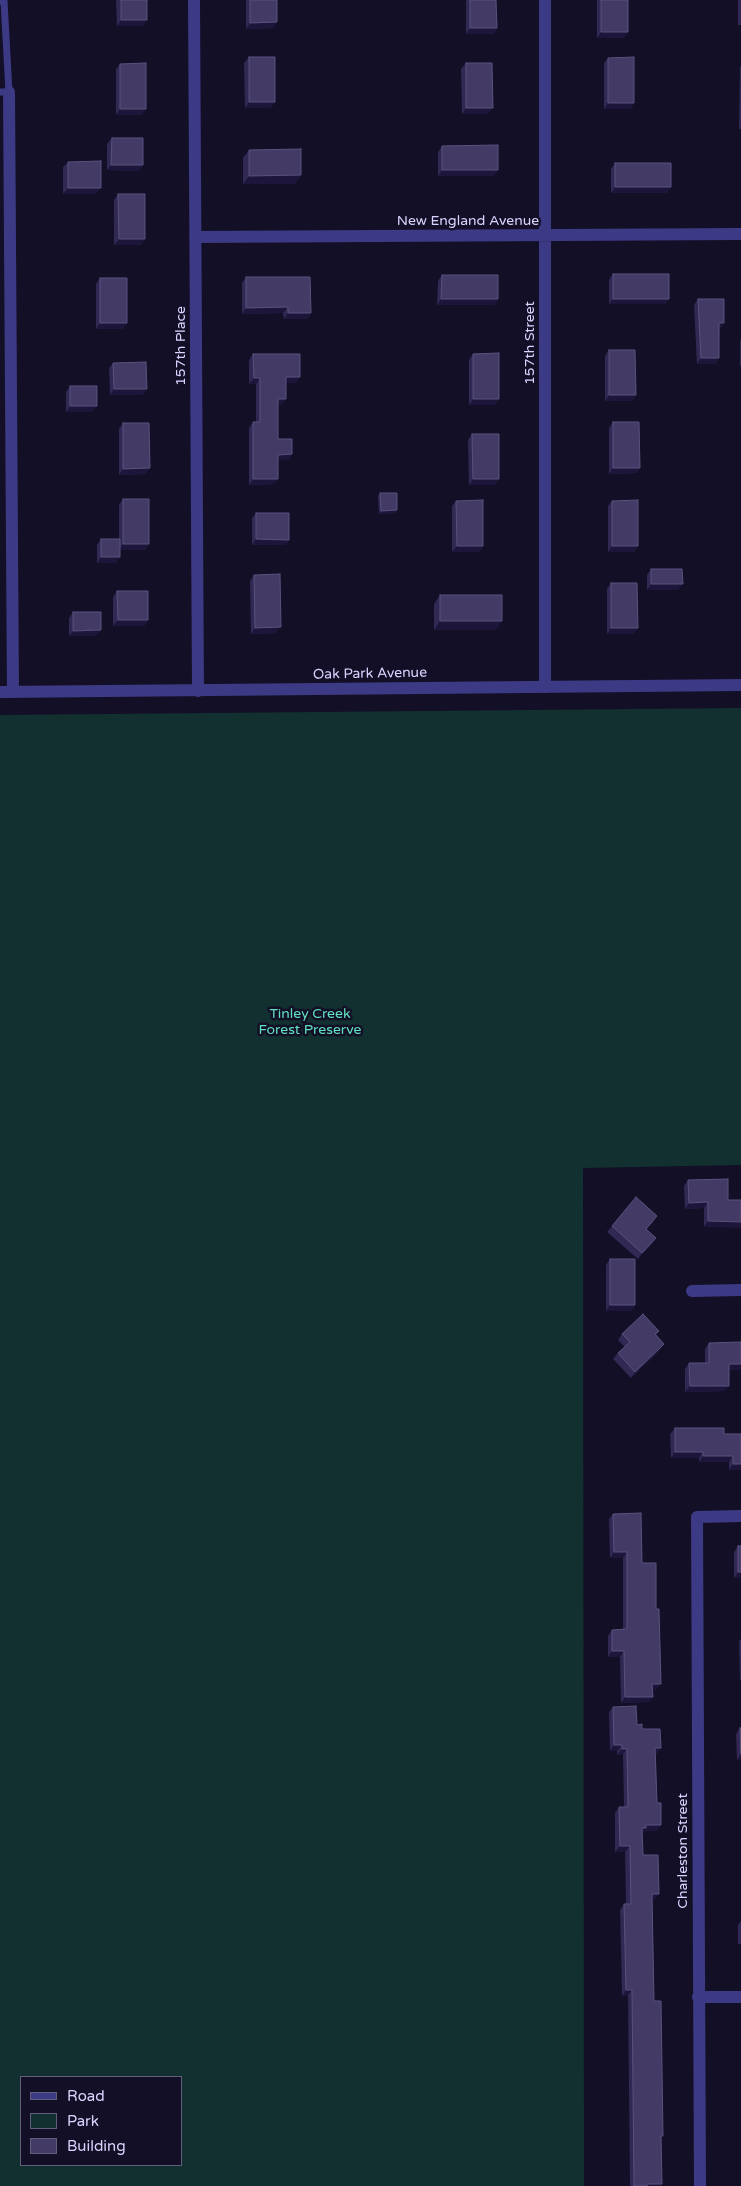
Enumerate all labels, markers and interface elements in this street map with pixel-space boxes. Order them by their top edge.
street label: New England Avenue [397,213,539,229]
street label: 157th Street [522,301,538,385]
street label: 157th Place [173,306,189,386]
street label: Oak Park Avenue [313,665,427,683]
park label: Tinley Creek Forest Preserve [259,1006,361,1038]
street label: Charleston Street [675,1793,691,1909]
legend [20,2076,182,2166]
text: Road [67,2087,105,2105]
text: Park [67,2112,99,2130]
text: Building [67,2137,126,2155]

